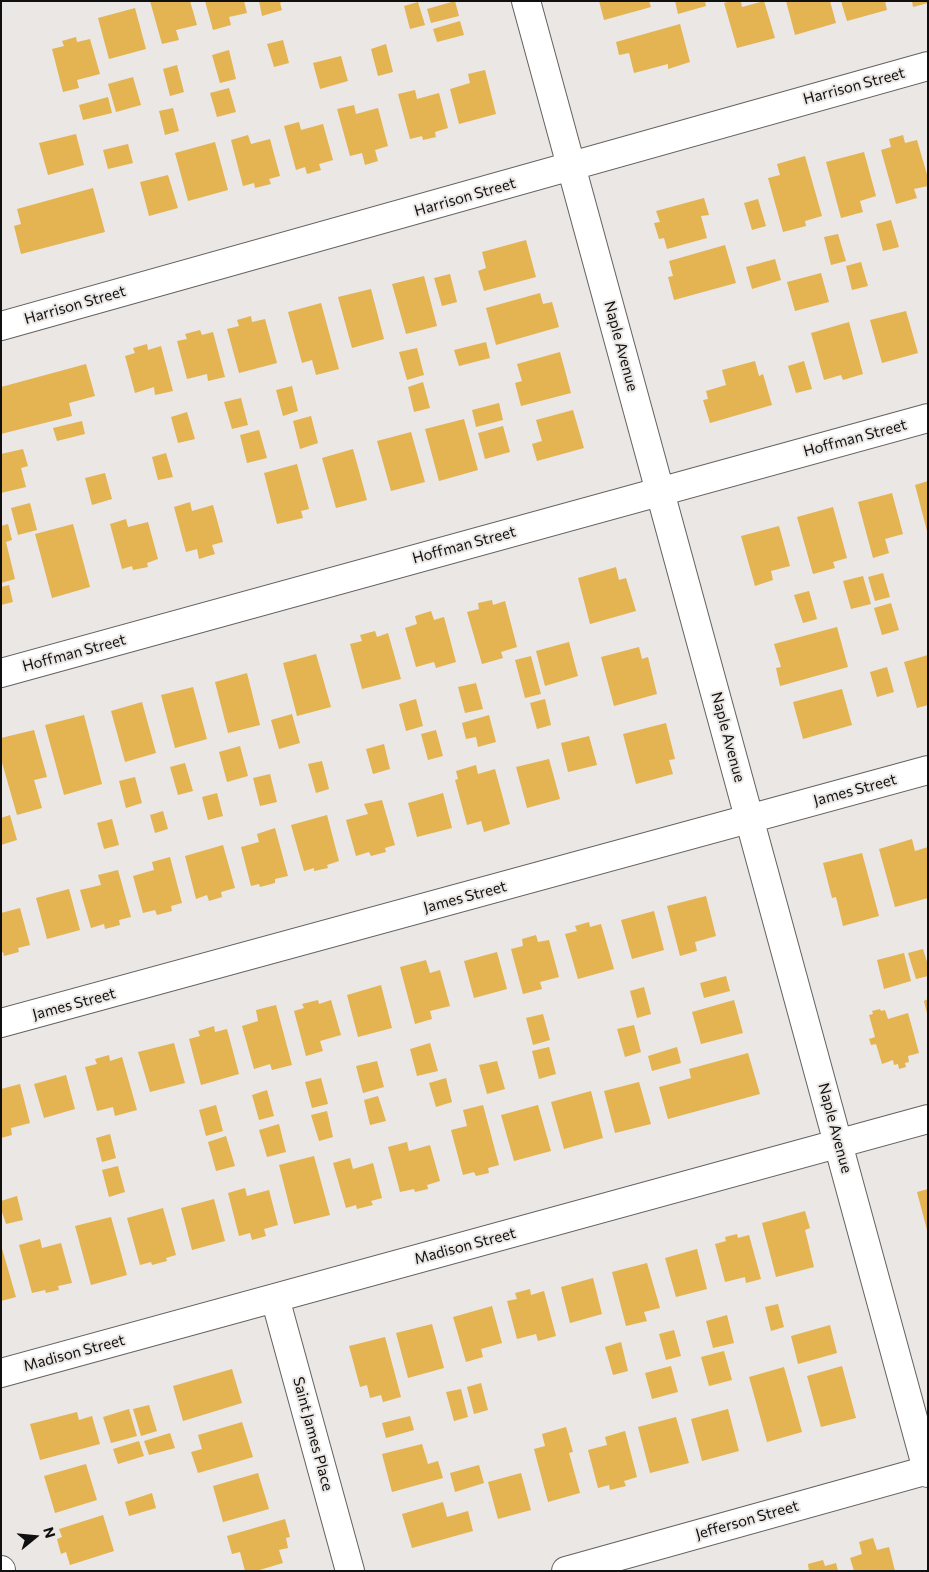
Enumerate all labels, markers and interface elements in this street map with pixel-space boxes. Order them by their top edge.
street label: Harrison Street [801,64,907,108]
street label: Harrison Street [412,174,518,220]
street label: Harrison Street [22,282,128,328]
street label: Naple Avenue [600,299,642,393]
street label: Hoffman Street [801,416,909,460]
street label: Hoffman Street [410,523,518,567]
street label: Hoffman Street [20,631,128,675]
street label: Naple Avenue [707,690,749,784]
street label: James Street [811,770,899,810]
street label: James Street [421,877,509,917]
street label: James Street [30,984,118,1024]
street label: Naple Avenue [814,1081,856,1175]
street label: Madison Street [412,1224,518,1268]
street label: Madison Street [21,1331,127,1375]
street label: Saint James Place [289,1375,337,1493]
street label: Jefferson Street [693,1497,801,1543]
north arrow [10,1512,60,1562]
text: N [40,1525,59,1540]

